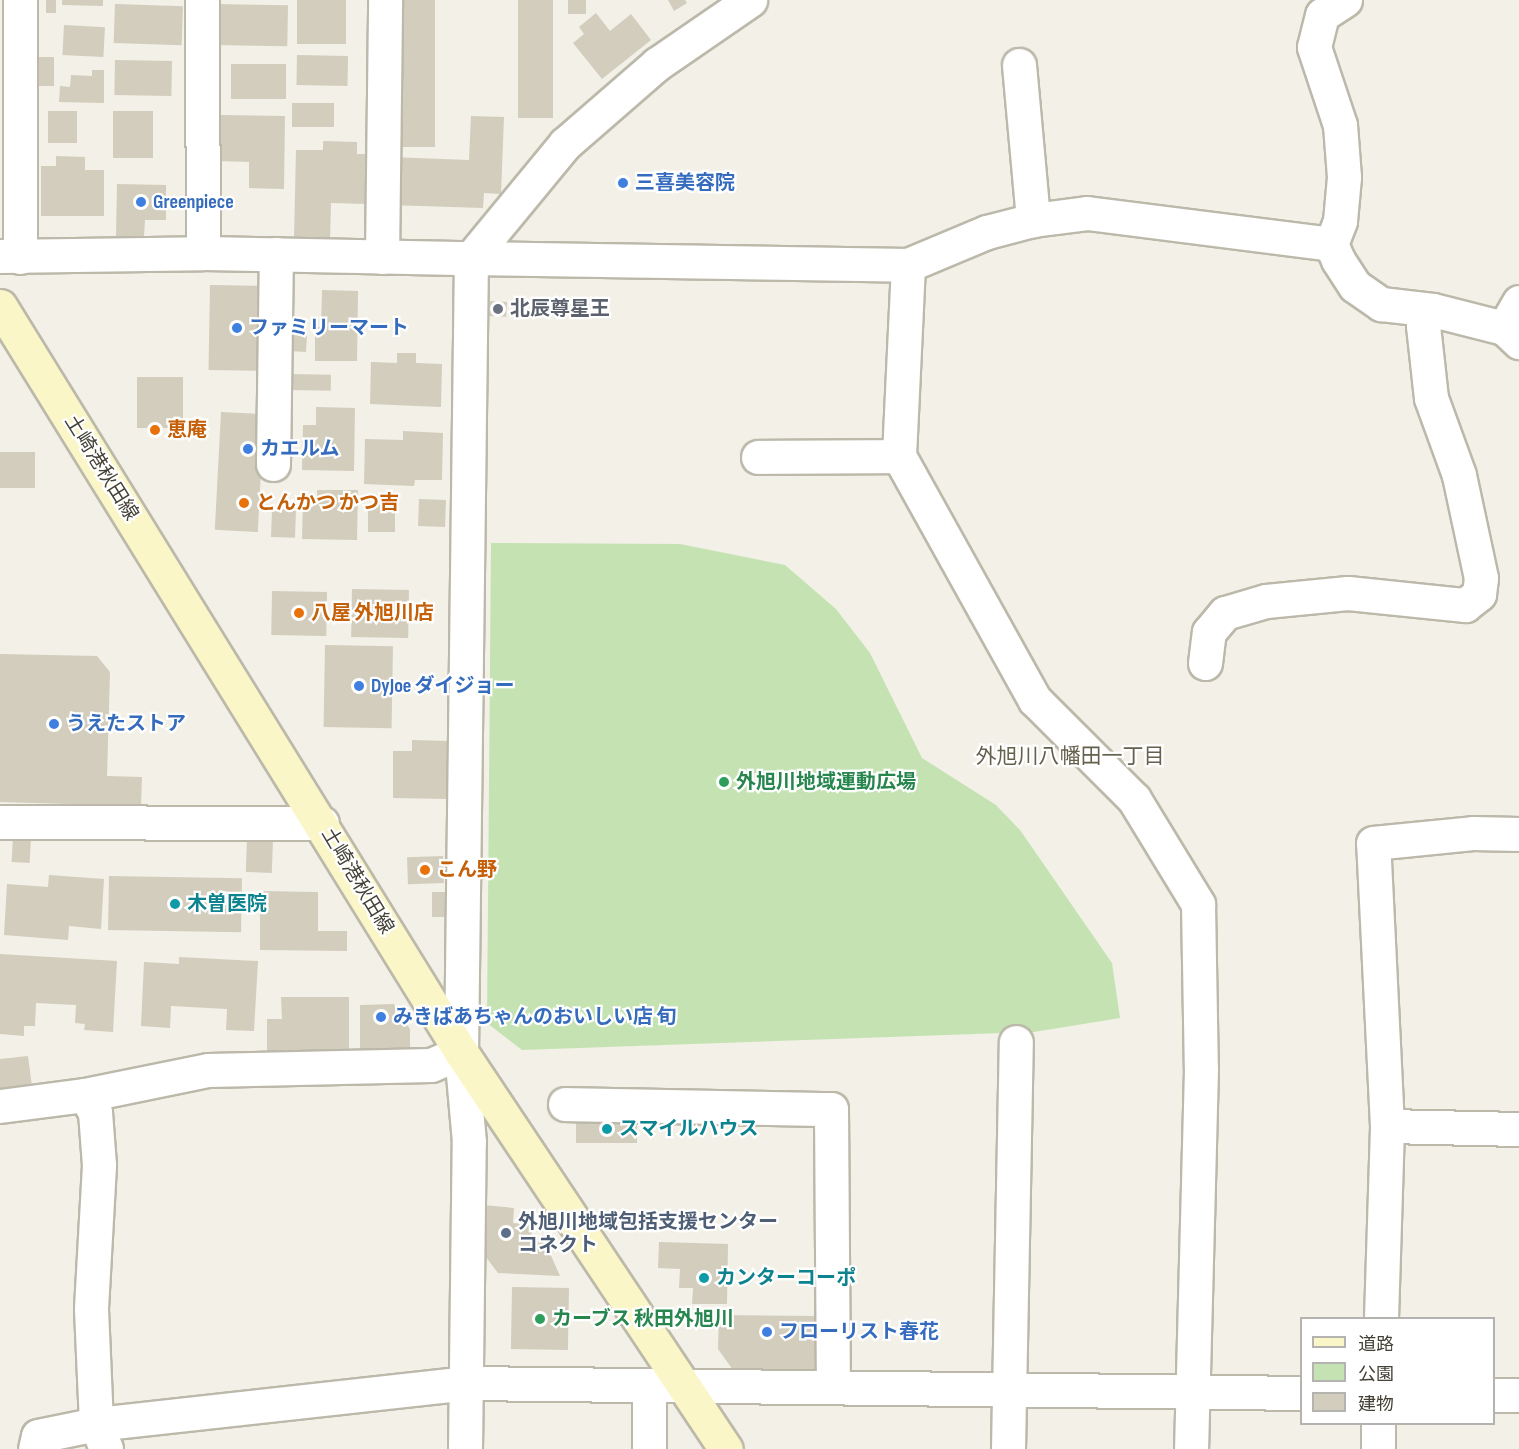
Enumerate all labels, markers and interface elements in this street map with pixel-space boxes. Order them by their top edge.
place label: 三喜美容院 [635,171,735,195]
marker: 三喜美容院 [616,176,630,190]
place label: Greenpiece [153,190,234,214]
marker: Greenpiece [134,195,148,209]
place label: 北辰尊星王 [510,297,610,321]
marker: 北辰尊星王 [491,302,505,316]
place label: ファミリーマート [249,316,409,340]
marker: ファミリーマート [230,321,244,335]
street label: 土崎港秋田線 [59,411,143,525]
place label: 恵庵 [167,418,207,442]
marker: 恵庵 [148,423,162,437]
place label: カエルム [260,437,340,461]
marker: カエルム [241,442,255,456]
place label: とんかつ かつ吉 [256,491,399,515]
marker: とんかつ かつ吉 [237,496,251,510]
place label: 八屋 外旭川店 [311,601,434,625]
marker: 八屋 外旭川店 [292,606,306,620]
place label: DyJoe ダイジョー [371,674,515,698]
marker: DyJoe ダイジョー [352,679,366,693]
place label: うえたストア [66,712,186,736]
marker: うえたストア [47,717,61,731]
district label: 外旭川八幡田一丁目 [976,744,1164,770]
place label: 外旭川地域運動広場 [736,770,916,794]
marker: 外旭川地域運動広場 [717,775,731,789]
street label: 土崎港秋田線 [316,823,398,939]
place label: こん野 [437,858,497,882]
marker: こん野 [418,863,432,877]
place label: 木曽医院 [187,892,267,916]
marker: 木曽医院 [168,897,182,911]
place label: みきばあちゃんのおいしい店 旬 [393,1005,676,1029]
marker: みきばあちゃんのおいしい店 旬 [374,1010,388,1024]
place label: スマイルハウス [619,1117,759,1141]
marker: スマイルハウス [600,1122,614,1136]
place label: 外旭川地域包括支援センター コネクト [518,1210,778,1257]
marker: 外旭川地域包括支援センター コネクト [499,1226,513,1240]
place label: カンターコーポ [716,1266,856,1290]
marker: カンターコーポ [697,1271,711,1285]
place label: カーブス 秋田外旭川 [552,1307,735,1331]
marker: カーブス 秋田外旭川 [533,1312,547,1326]
legend [1300,1317,1495,1425]
place label: フローリスト春花 [779,1320,939,1344]
marker: フローリスト春花 [760,1325,774,1339]
text: 道路 [1358,1334,1394,1355]
text: 公園 [1358,1364,1394,1385]
text: 建物 [1358,1394,1394,1415]

